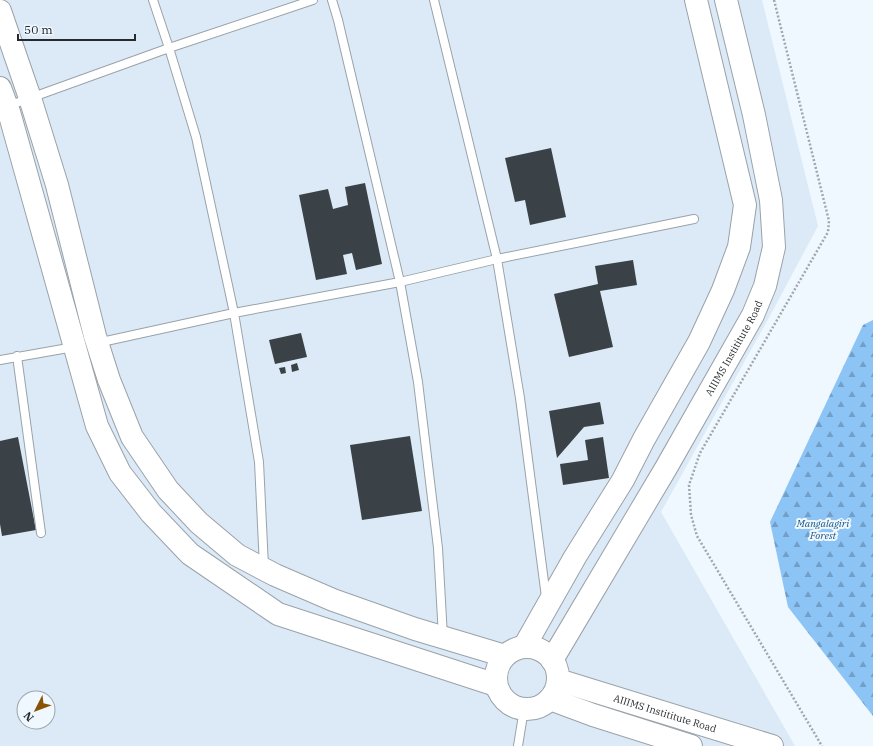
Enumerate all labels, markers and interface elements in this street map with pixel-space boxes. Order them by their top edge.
scale bar [18,16,135,42]
text: 50 m [24,22,53,37]
street label: AIIIMS Instititute Road [702,298,765,398]
park label: Mangalagiri Forest [796,517,849,542]
north arrow [16,690,56,730]
street label: AIIIMS Instititute Road [612,691,718,735]
text: N [20,709,37,725]

